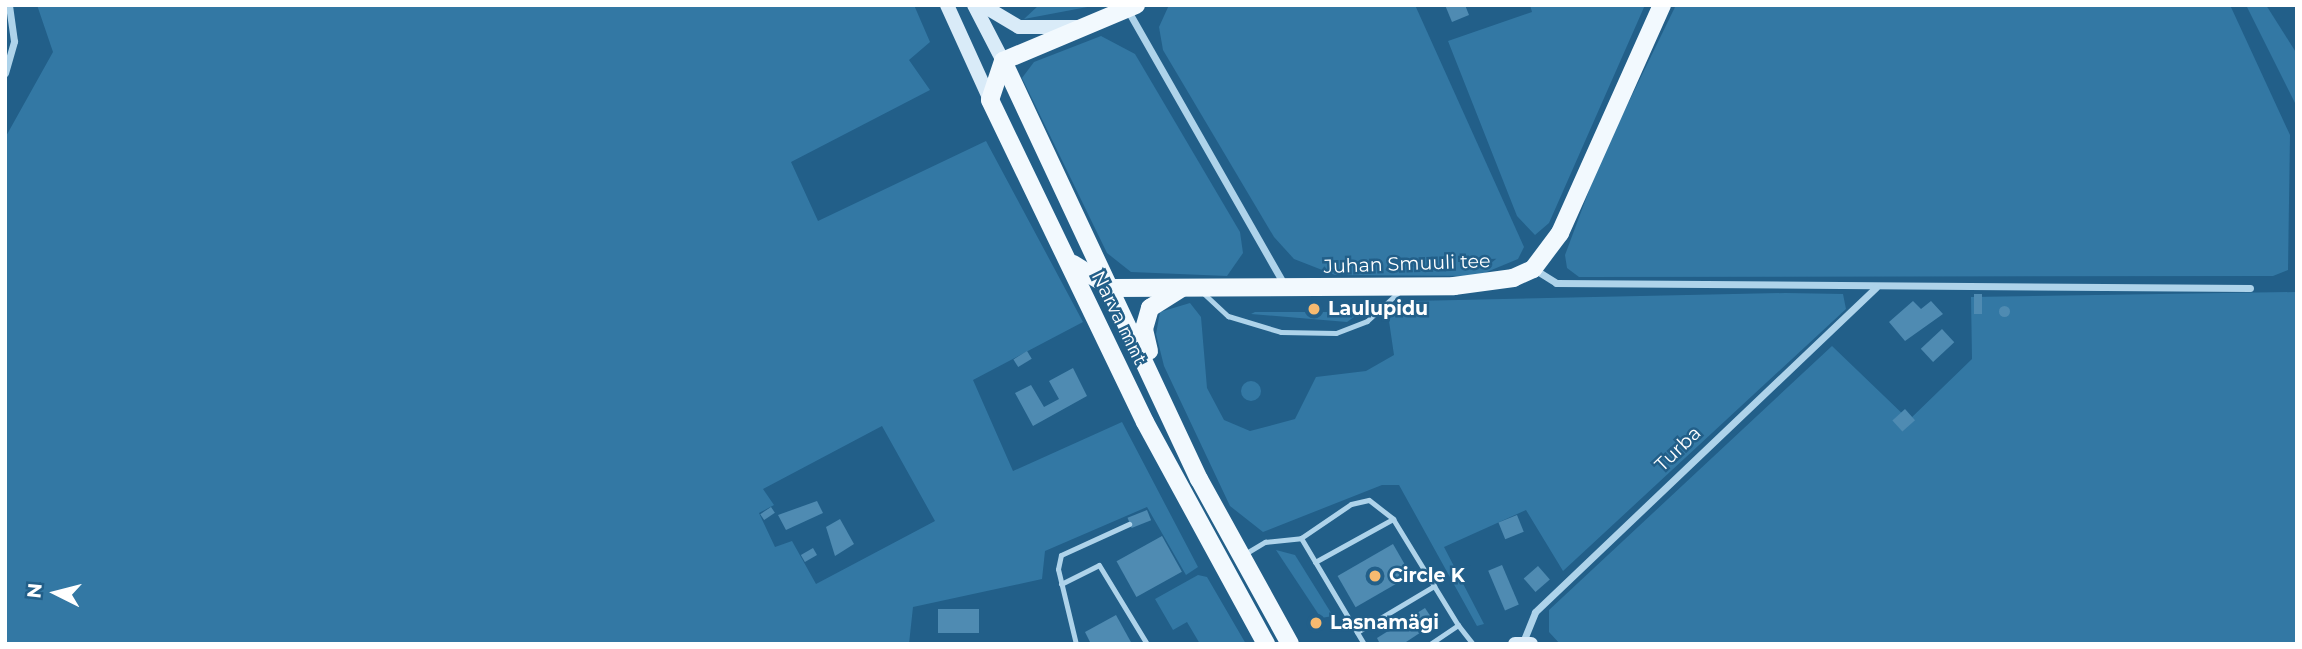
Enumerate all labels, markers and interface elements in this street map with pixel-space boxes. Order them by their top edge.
street label: Juhan Smuuli tee [1323,250,1491,278]
street label: Narva mnt [1087,267,1151,369]
place label: Laulupidu [1328,298,1428,320]
marker: Laulupidu [1306,301,1322,317]
street label: Turba [1650,422,1706,476]
north arrow [21,558,91,628]
place label: Circle K [1389,565,1465,587]
marker: Circle K [1367,568,1383,584]
text: N [22,582,47,600]
place label: Lasnamägi [1330,612,1439,634]
marker: Lasnamägi [1308,615,1324,631]

